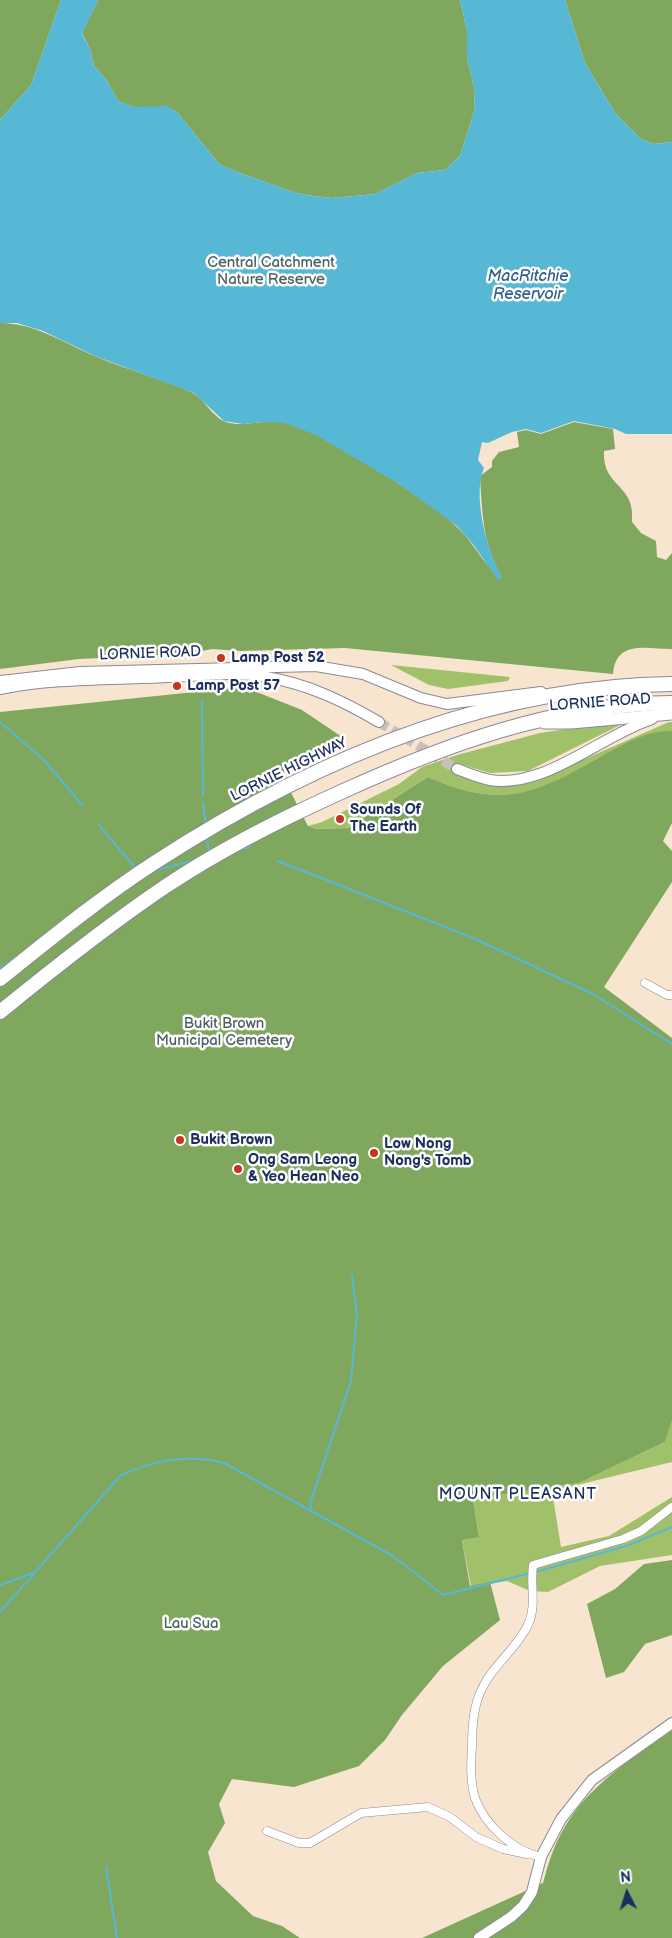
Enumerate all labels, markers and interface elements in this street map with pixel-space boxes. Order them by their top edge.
park label: Central Catchment Nature Reserve [207,254,335,289]
water label: MacRitchie Reservoir [488,267,568,305]
street label: LORNIE ROAD [99,643,201,665]
place label: Lamp Post 52 [231,649,325,667]
marker: Lamp Post 52 [215,652,227,664]
place label: Lamp Post 57 [187,677,280,695]
marker: Lamp Post 57 [171,680,183,692]
street label: LORNIE ROAD [549,690,651,716]
street label: LORNIE HIGHWAY [228,734,350,806]
place label: Sounds Of The Earth [350,801,421,836]
marker: Sounds Of The Earth [334,813,346,825]
park label: Bukit Brown Municipal Cemetery [156,1015,292,1050]
place label: Bukit Brown [190,1131,273,1149]
marker: Bukit Brown [174,1134,186,1146]
place label: Low Nong Nong's Tomb [384,1135,471,1170]
marker: Low Nong Nong's Tomb [368,1147,380,1159]
place label: Ong Sam Leong & Yeo Hean Neo [248,1151,359,1186]
marker: Ong Sam Leong & Yeo Hean Neo [232,1163,244,1175]
district label: MOUNT PLEASANT [437,1485,599,1505]
park label: Lau Sua [164,1615,218,1633]
north arrow [602,1868,652,1918]
text: N [620,1869,632,1886]

